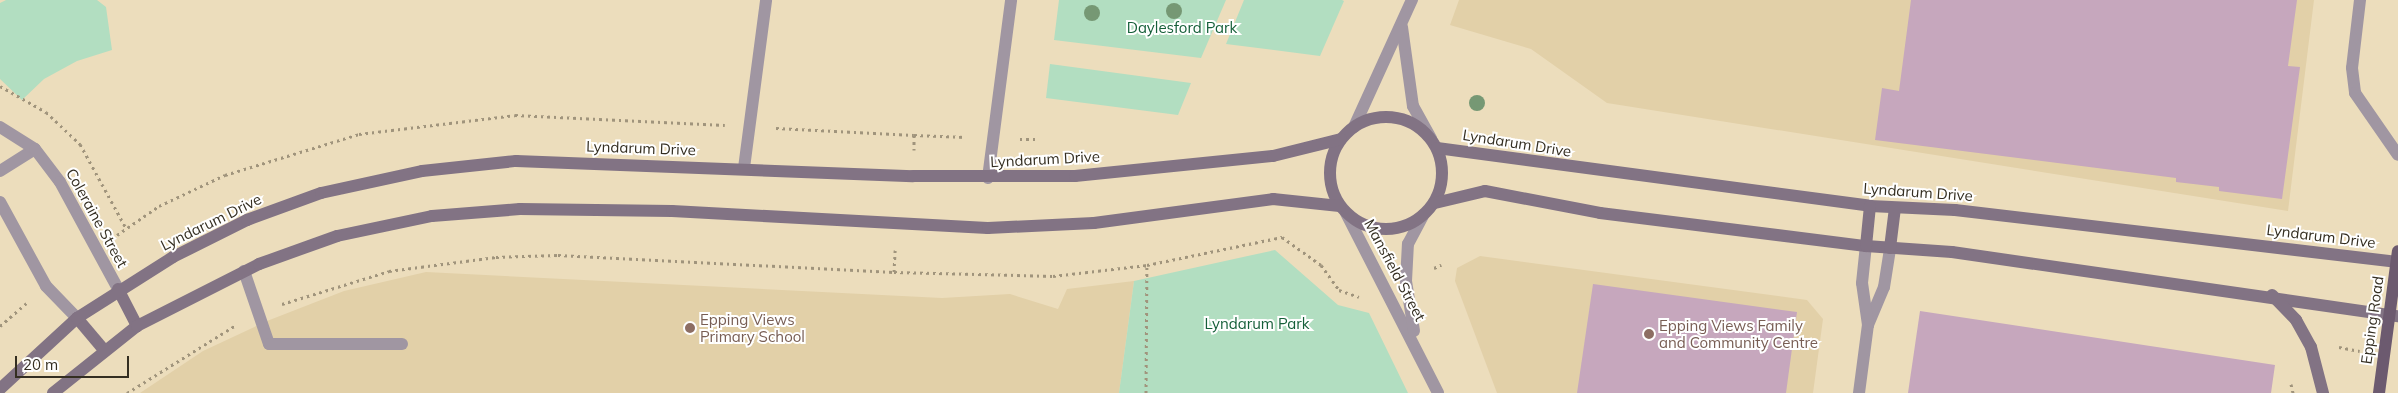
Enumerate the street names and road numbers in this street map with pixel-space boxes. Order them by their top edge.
street label: Lyndarum Drive [1461,126,1573,160]
street label: Lyndarum Drive [586,137,696,159]
street label: Lyndarum Drive [990,147,1100,171]
street label: Coleraine Street [62,165,132,271]
street label: Lyndarum Drive [1863,179,1973,205]
street label: Lyndarum Drive [158,190,264,254]
street label: Mansfield Street [1361,216,1429,324]
street label: Lyndarum Drive [2265,220,2377,252]
street label: Epping Road [2357,275,2387,365]

